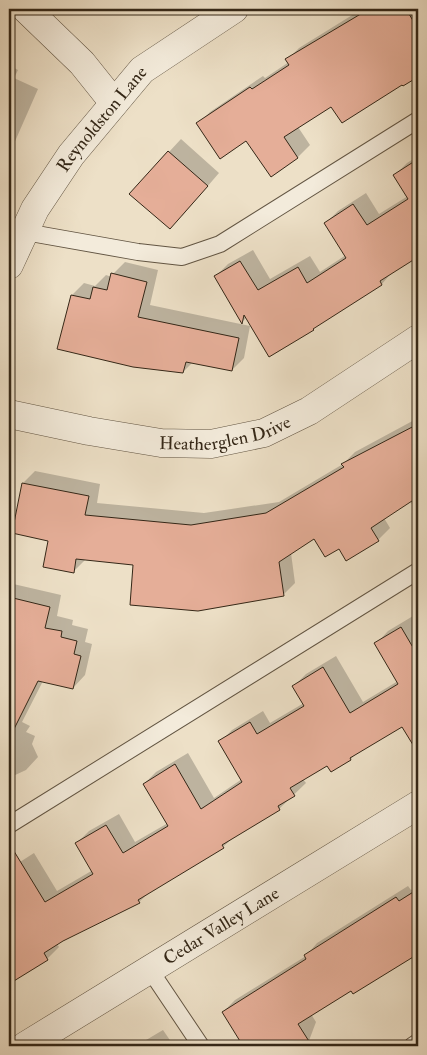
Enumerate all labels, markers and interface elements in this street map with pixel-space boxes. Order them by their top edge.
street label: Reynoldston Lane [52,61,153,177]
street label: Heatherglen Drive [159,411,295,456]
street label: Cedar Valley Lane [159,882,284,970]

